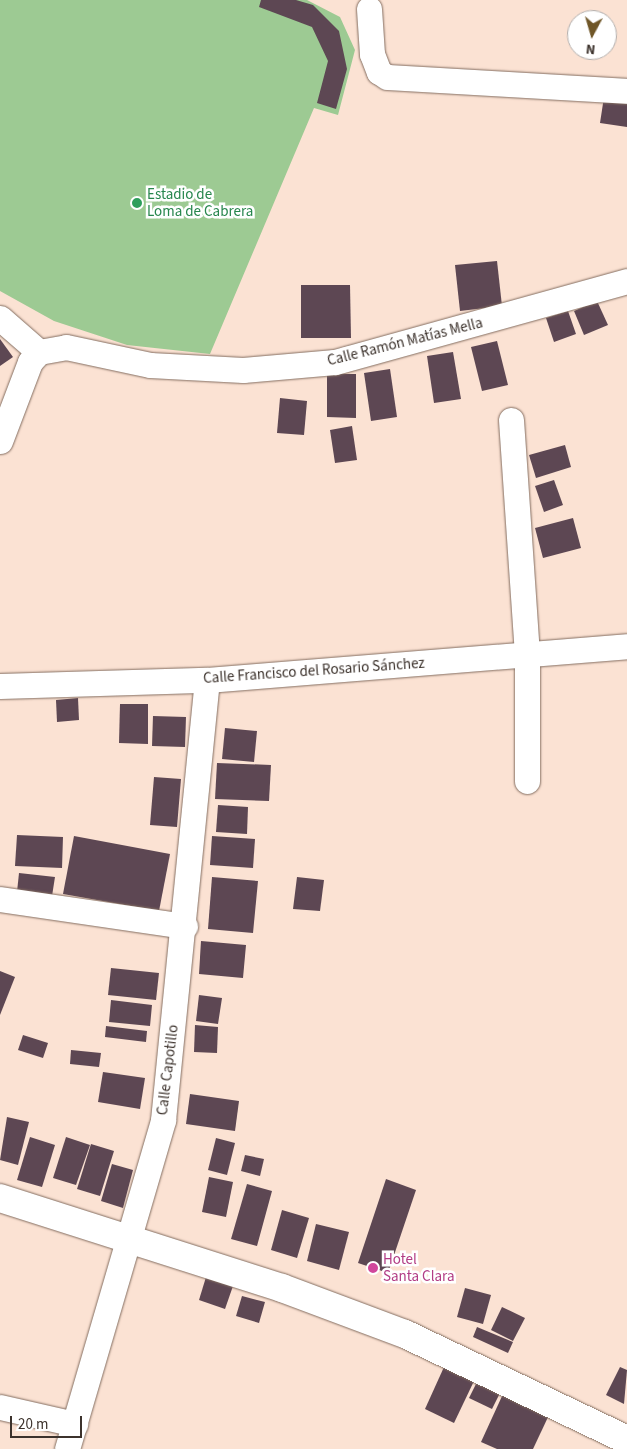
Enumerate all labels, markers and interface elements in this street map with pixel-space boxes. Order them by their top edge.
north arrow [567,10,617,60]
text: N [585,38,596,59]
place label: Estadio de Loma de Cabrera [147,185,253,220]
marker: Estadio de Loma de Cabrera [131,197,143,209]
street label: Calle Ramón Matías Mella [325,314,485,370]
street label: Calle Francisco del Rosario Sánchez [203,654,425,688]
street label: Calle Capotillo [154,1024,182,1116]
place label: Hotel Santa Clara [383,1250,454,1285]
marker: Hotel Santa Clara [367,1262,379,1274]
scale bar [12,1406,85,1438]
text: 20 m [18,1414,48,1435]

